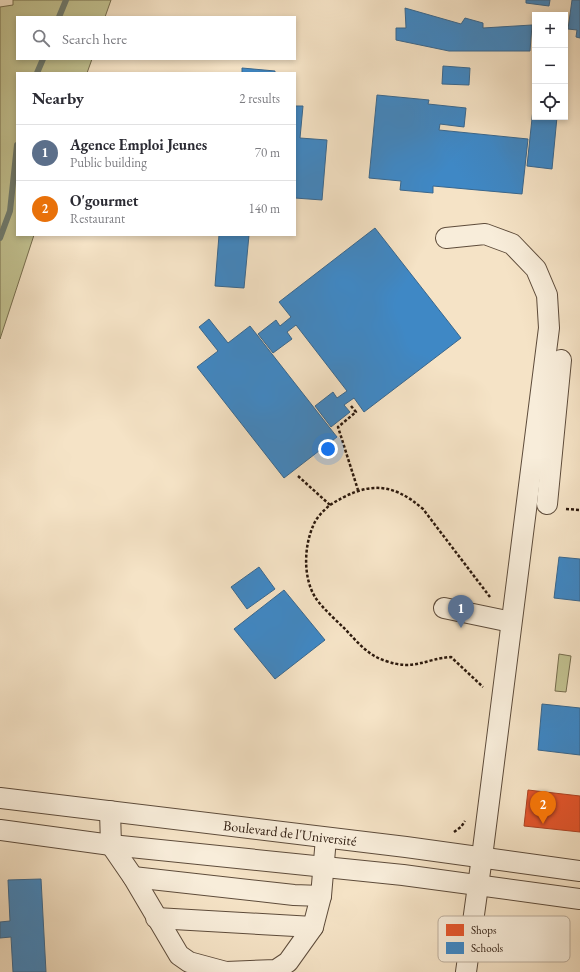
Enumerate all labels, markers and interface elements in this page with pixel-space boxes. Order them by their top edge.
map controls [532,12,568,120]
button: + [532,12,568,48]
search box [16,16,296,60]
icon: search [30,27,52,49]
text: Search here [62,29,127,48]
button: − [532,48,568,84]
button: locate [532,84,568,120]
text: Nearby [32,87,84,109]
text: 2 results [239,90,280,107]
text: Agence Emploi Jeunes [70,135,207,154]
text: 1 [42,144,48,161]
text: 70 m [255,144,280,161]
text: Public building [70,154,147,171]
text: O'gourmet [70,191,138,210]
text: 2 [42,200,48,217]
text: 140 m [249,200,280,217]
text: Restaurant [70,210,125,227]
your location [318,439,338,459]
pin: 1 [448,595,474,628]
pin: 2 [530,791,556,824]
street label: Boulevard de l'Université [222,816,358,850]
legend [438,916,570,962]
text: Shops [471,923,497,937]
text: Schools [471,941,504,955]

